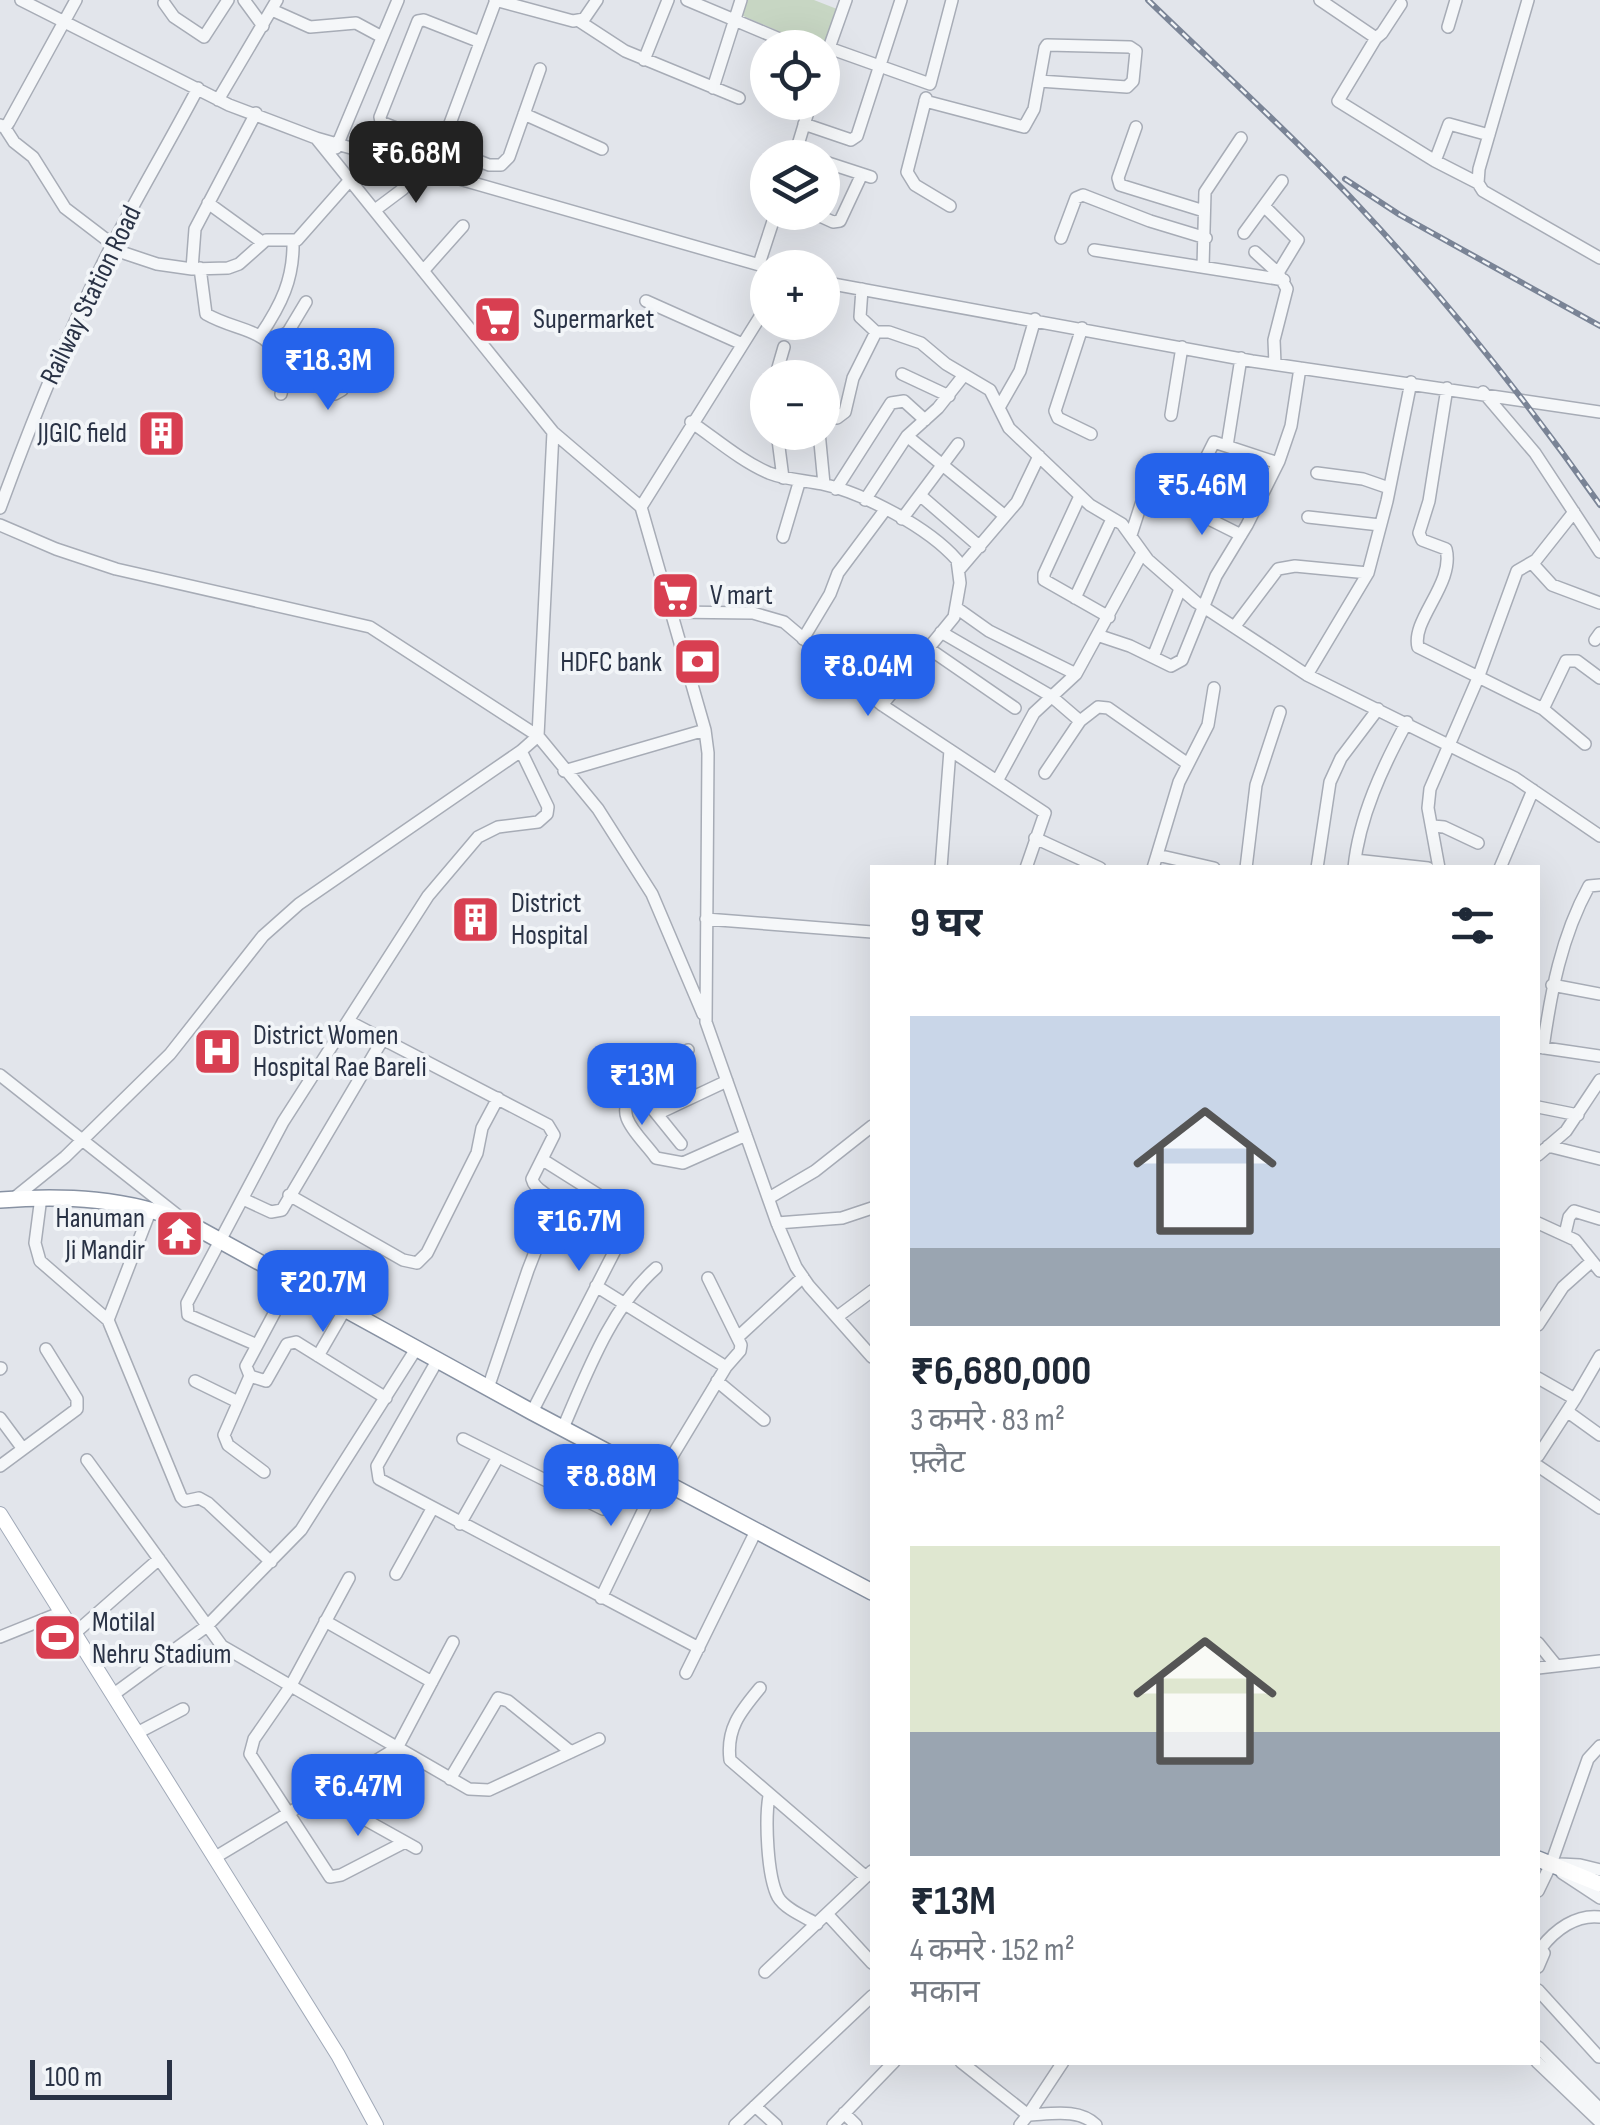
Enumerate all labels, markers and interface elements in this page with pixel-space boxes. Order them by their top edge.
map controls [750,30,840,450]
button: locate [750,30,840,120]
pin: ₹6.68M [335,121,497,206]
text: ₹6.68M [371,134,461,173]
button: layers [750,140,840,230]
street label: Railway Station Road [34,200,148,390]
button: + [750,250,840,340]
supermarket icon: Supermarket [472,293,524,345]
place label: Supermarket [533,303,654,336]
pin: ₹18.3M [247,328,409,413]
text: ₹18.3M [284,341,372,380]
button: − [750,360,840,450]
building icon: JJGIC field [136,407,188,459]
place label: JJGIC field [37,417,127,450]
pin: ₹5.46M [1121,453,1283,538]
text: ₹5.46M [1157,466,1247,505]
supermarket icon: V mart [649,569,701,621]
place label: V mart [710,579,773,612]
pin: ₹8.04M [787,634,949,719]
bank icon: HDFC bank [671,636,723,688]
place label: HDFC bank [560,646,662,679]
text: ₹8.04M [823,647,913,686]
place label: District Hospital [511,887,588,952]
building icon: District Hospital [450,893,502,945]
text: 9 घर [910,898,982,949]
icon: filters [1445,898,1500,953]
place label: District Women Hospital Rae Bareli [253,1019,427,1084]
hospital icon: District Women Hospital Rae Bareli [192,1025,244,1077]
pin: ₹13M [583,1043,701,1128]
text: ₹13M [609,1056,675,1095]
icon: home [1115,1081,1295,1261]
pin: ₹16.7M [498,1189,660,1274]
place label: Hanuman Ji Mandir [56,1202,145,1267]
text: ₹16.7M [536,1202,622,1241]
temple icon: Hanuman Ji Mandir [154,1208,206,1260]
pin: ₹20.7M [242,1250,404,1335]
text: ₹20.7M [279,1263,367,1302]
text: ₹6,680,000 [910,1346,1091,1397]
text: 3 कमरे · 83 m² [910,1401,1065,1440]
text: फ़्लैट [910,1443,965,1482]
pin: ₹8.88M [530,1444,692,1529]
text: ₹8.88M [566,1457,657,1496]
place label: Motilal Nehru Stadium [92,1606,231,1671]
icon: home [1115,1611,1295,1791]
sports icon: Motilal Nehru Stadium [31,1612,83,1664]
pin: ₹6.47M [277,1754,439,1839]
text: ₹6.47M [314,1767,402,1806]
text: ₹13M [910,1876,996,1927]
text: 4 कमरे · 152 m² [910,1931,1075,1970]
text: मकान [910,1973,980,2012]
scale bar [30,2055,172,2100]
text: 100 m [45,2061,102,2094]

